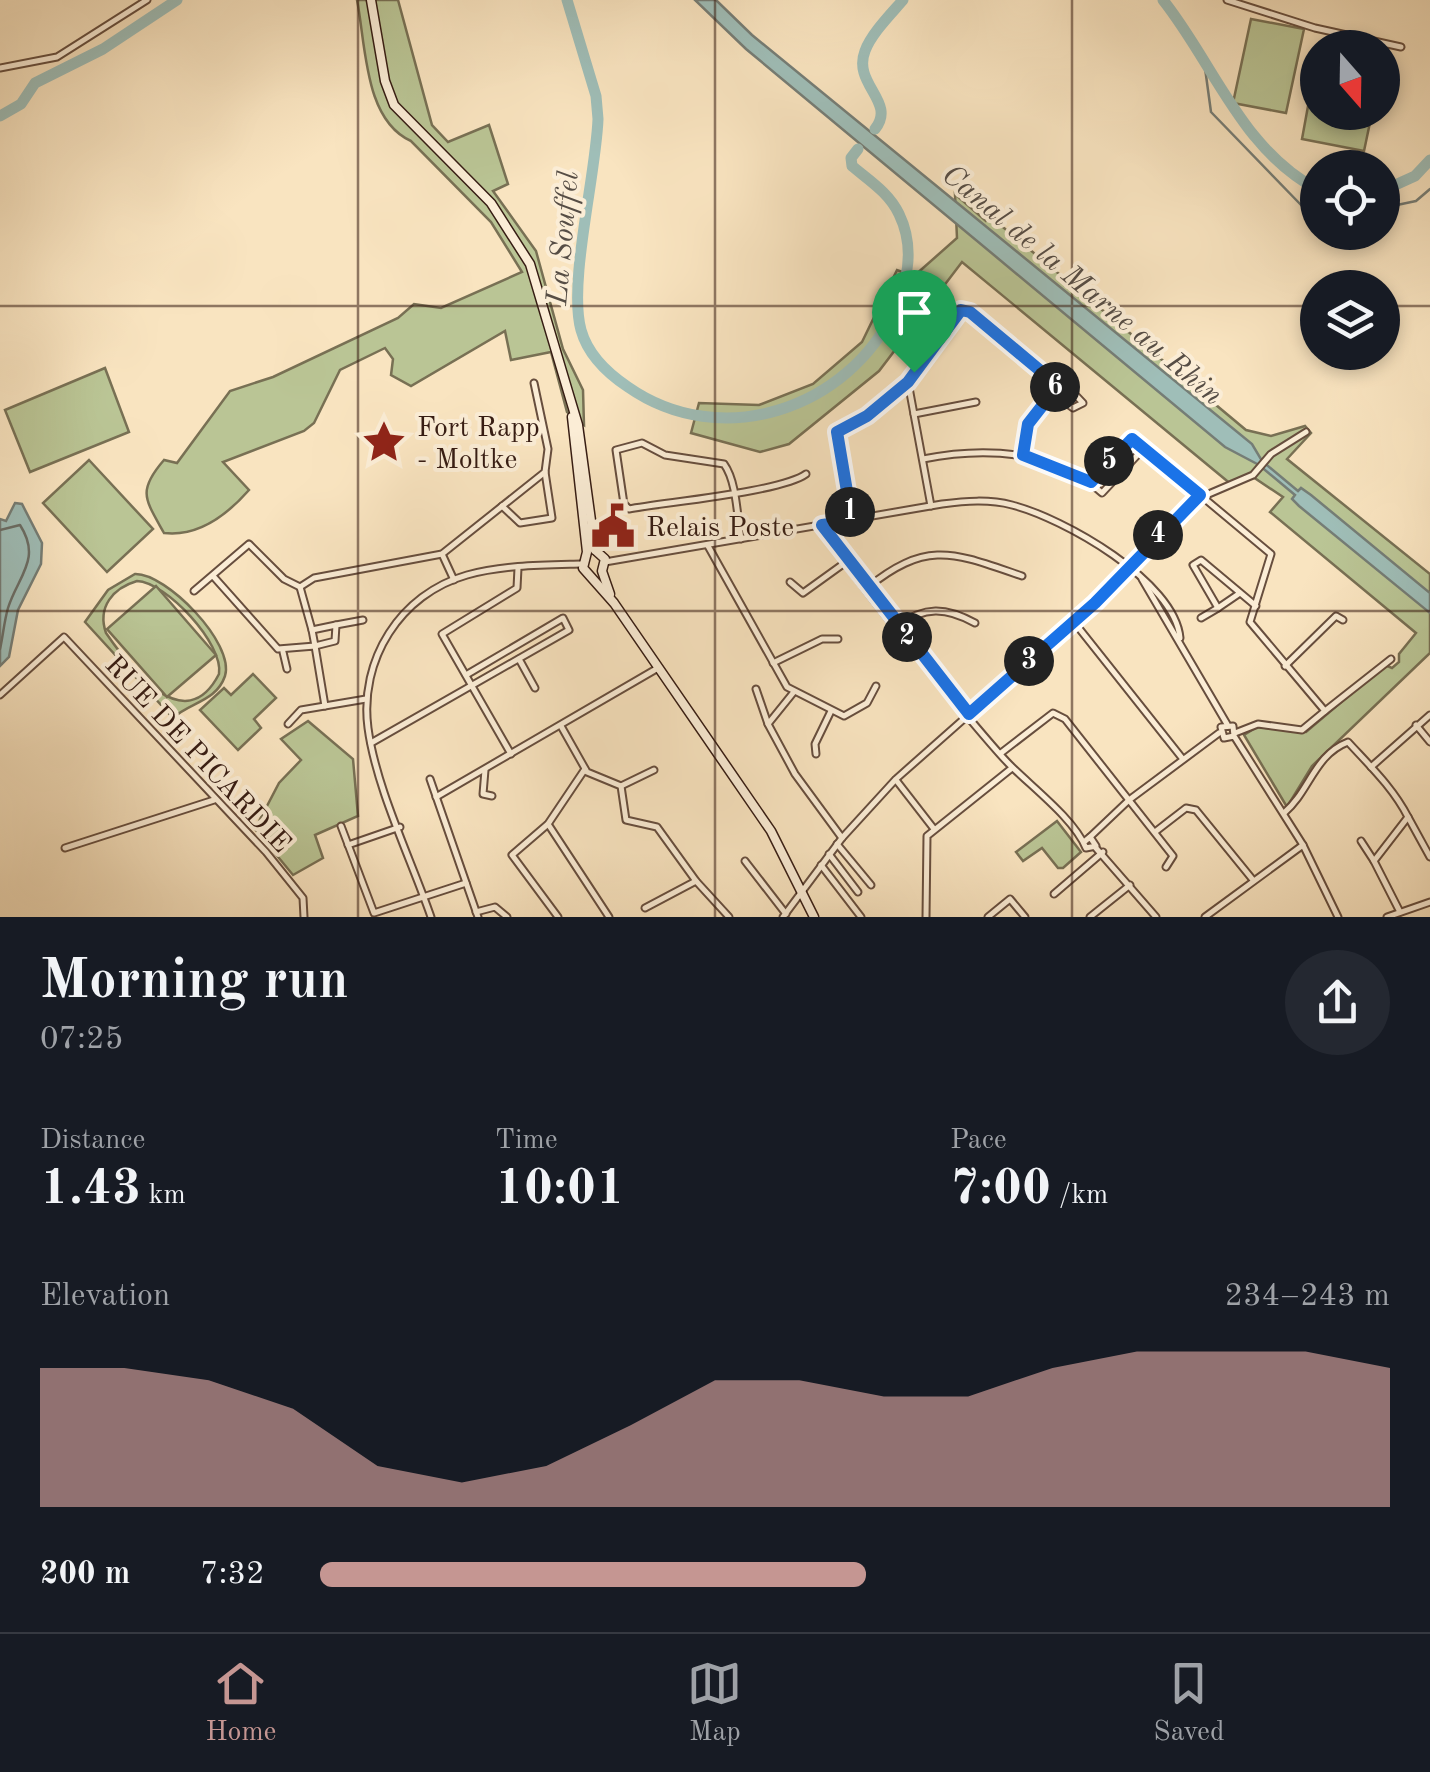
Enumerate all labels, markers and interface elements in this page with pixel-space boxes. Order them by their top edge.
north arrow [1300,30,1400,130]
map controls [1300,30,1400,370]
button: locate [1300,150,1400,250]
water label: Canal de la Marne au Rhin [936,160,1228,411]
water label: La Souffel [543,169,585,308]
pin [872,270,957,373]
button: layers [1300,270,1400,370]
icon: arrive [887,285,942,340]
pin: 6 [1030,362,1080,412]
text: 6 [1047,373,1063,401]
place label: Fort Rapp - Moltke [417,415,540,475]
place icon: Fort Rapp - Moltke [360,418,408,466]
pin: 5 [1084,436,1134,486]
text: 5 [1101,447,1117,475]
pin: 1 [825,487,875,537]
text: 1 [842,498,858,526]
public building icon: Relais Poste [589,502,637,550]
pin: 4 [1133,510,1183,560]
place label: Relais Poste [646,515,794,543]
text: 4 [1150,521,1166,549]
pin: 2 [882,612,932,662]
text: 2 [899,623,915,651]
pin: 3 [1004,636,1054,686]
text: 3 [1021,647,1037,675]
street label: RUE DE PICARDIE [99,651,295,859]
button: share [1285,950,1390,1055]
text: Morning run [40,955,349,1010]
text: 07:25 [40,1024,123,1056]
text: Distance [40,1127,145,1155]
text: Time [495,1127,558,1155]
text: Pace [950,1127,1007,1155]
text: 1.43 [40,1165,141,1215]
text: 10:01 [495,1165,625,1215]
text: 7:00 [950,1165,1051,1215]
text: km [141,1182,186,1210]
text: /km [1051,1182,1108,1210]
text: Elevation [40,1281,170,1313]
text: 234–243 m [1224,1281,1390,1313]
text: 200 m [40,1559,130,1591]
text: 7:32 [200,1559,265,1591]
tab: Home [205,1656,277,1751]
tab: Map [687,1656,742,1751]
tab: Saved [1153,1656,1225,1751]

